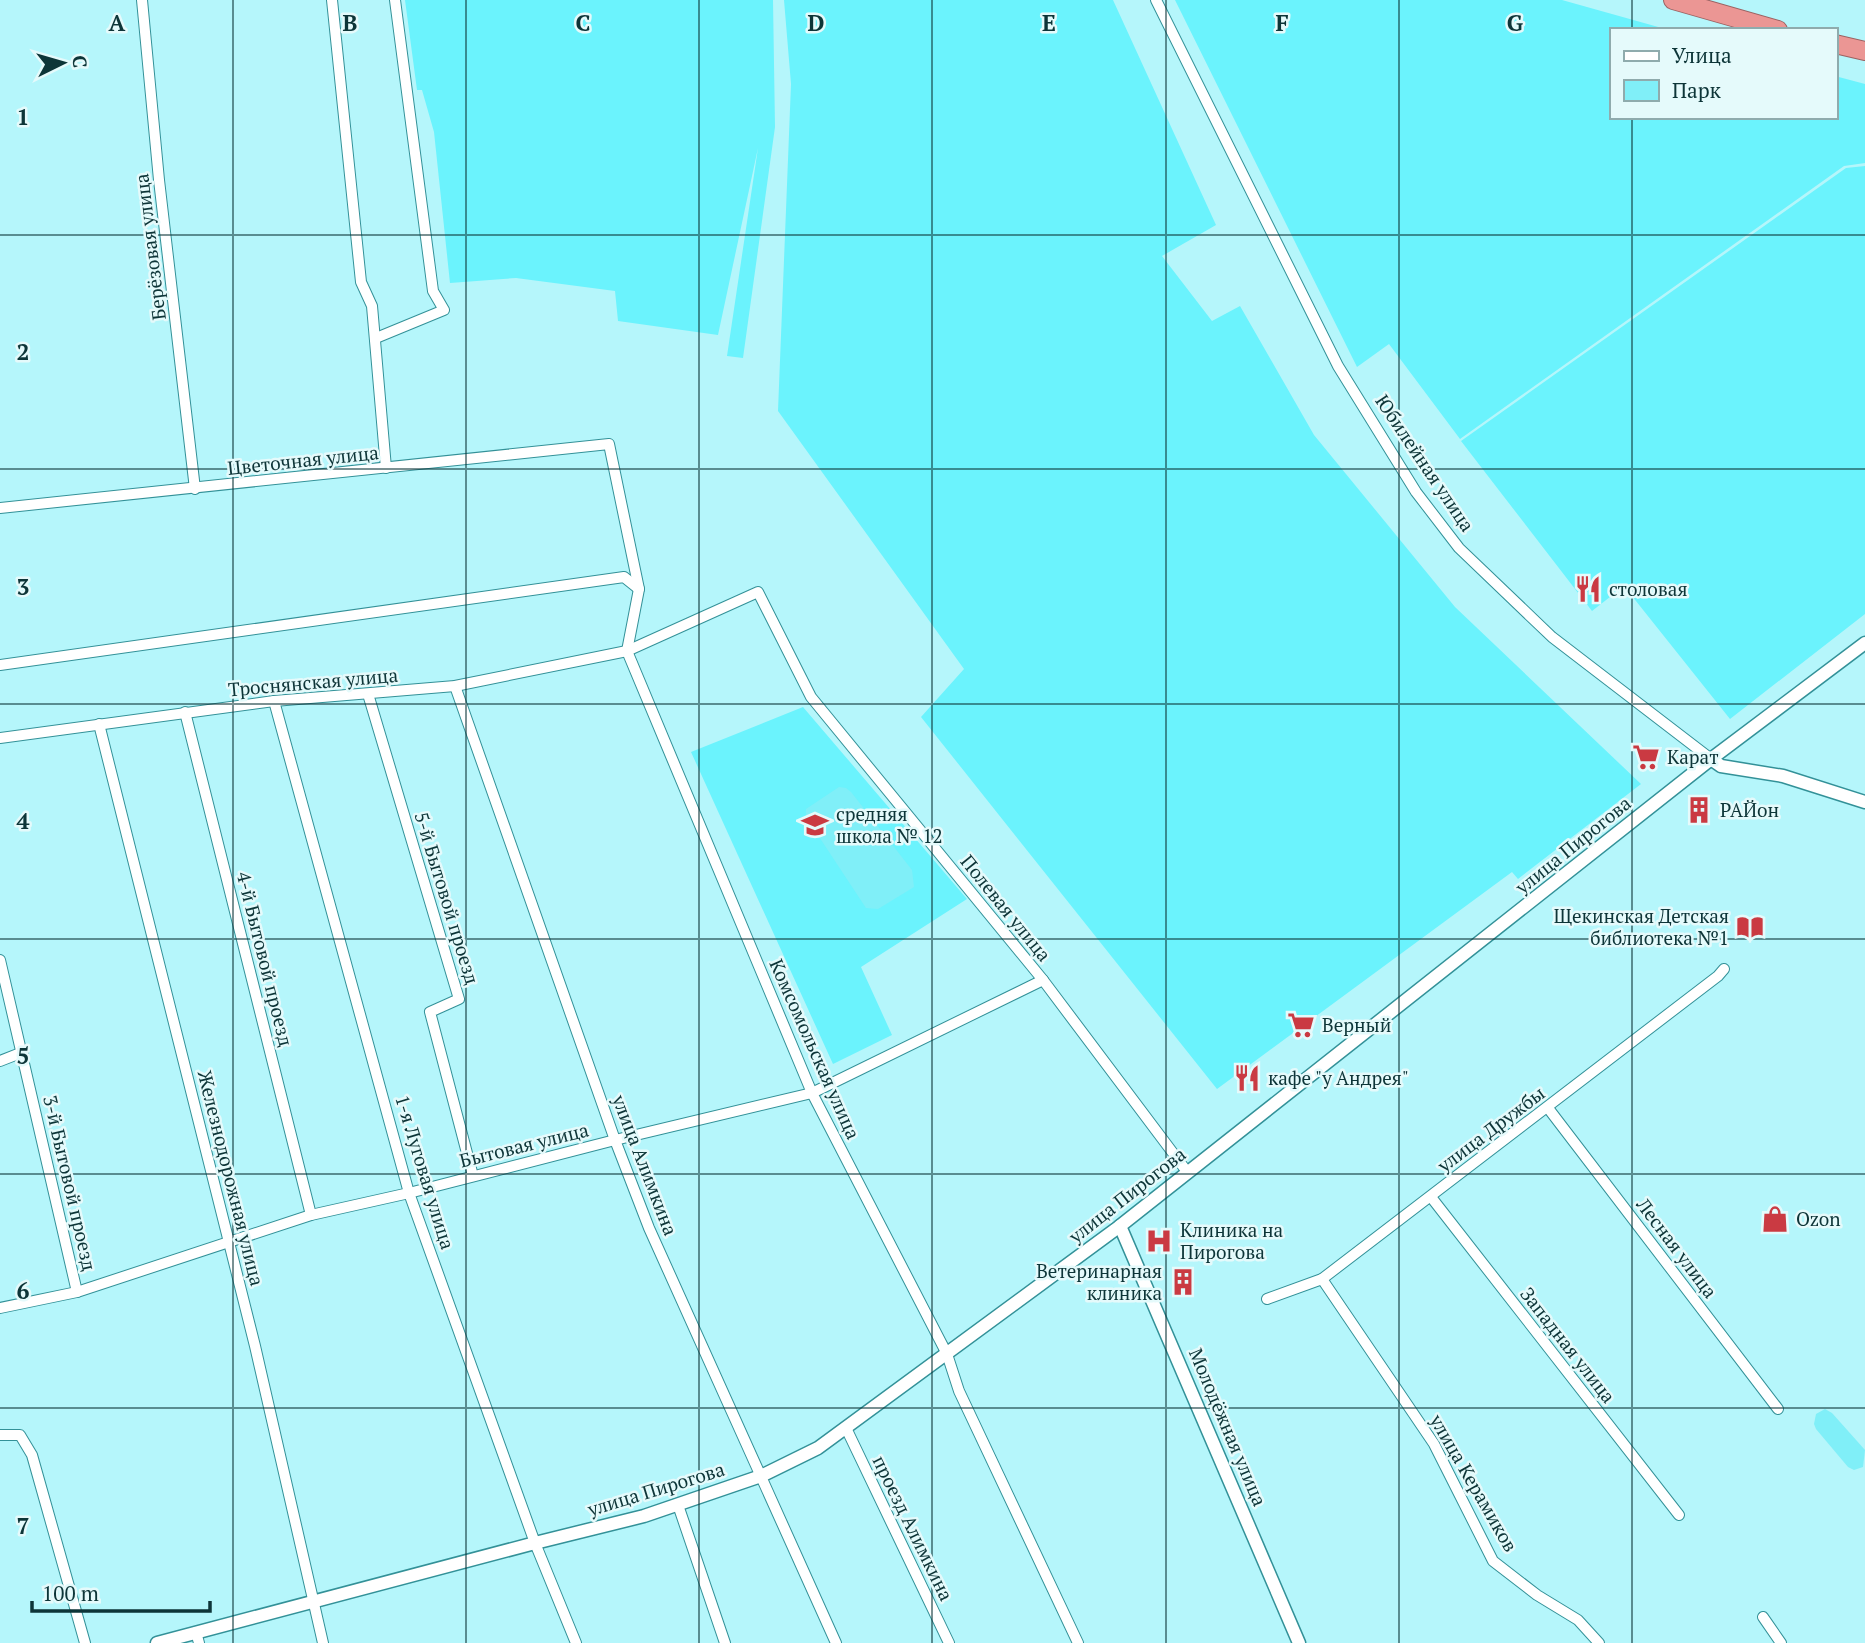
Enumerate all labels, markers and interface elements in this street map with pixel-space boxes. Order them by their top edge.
text: A [109,7,126,38]
text: B [343,7,358,38]
text: C [576,7,591,38]
text: D [808,7,825,38]
text: E [1042,7,1056,38]
text: F [1275,7,1289,38]
text: G [1507,7,1524,38]
north arrow [28,28,98,98]
legend [1610,28,1837,119]
text: Улица [1672,41,1732,69]
text: С [67,54,93,69]
text: Парк [1672,76,1722,104]
text: 1 [17,101,30,132]
street label: Берёзовая улица [128,172,171,322]
text: 2 [17,336,30,367]
street label: Юбилейная улица [1370,389,1481,536]
street label: Цветочная улица [226,439,380,480]
text: 3 [17,571,30,602]
restaurant icon: столовая [1573,574,1603,604]
place label: столовая [1609,576,1688,601]
street label: Троснянская улица [227,662,399,701]
supermarket icon: Карат [1631,742,1661,772]
place label: Карат [1667,744,1719,769]
street label: улица Пирогова [1509,790,1636,900]
building icon: РАЙон [1684,795,1714,825]
place label: РАЙон [1720,797,1779,822]
place label: средняя школа № 12 [836,801,943,848]
text: 4 [17,805,30,836]
street label: 5-й Бытовой проезд [409,809,486,987]
school or university icon: средняя школа № 12 [800,810,830,840]
street label: Полевая улица [956,849,1057,966]
street label: 4-й Бытовой проезд [232,869,299,1049]
place label: Щекинская Детская библиотека №1 [1554,903,1729,950]
library icon: Щекинская Детская библиотека №1 [1735,912,1765,942]
street label: Комсомольская улица [764,955,867,1143]
supermarket icon: Верный [1286,1010,1316,1040]
place label: Верный [1322,1012,1391,1037]
text: 5 [17,1040,30,1071]
restaurant icon: кафе "у Андрея" [1232,1063,1262,1093]
place label: кафе "у Андрея" [1268,1065,1409,1090]
street label: Железнодорожная улица [193,1067,271,1289]
street label: улица Дружбы [1431,1080,1549,1178]
street label: улица Алимкина [607,1090,684,1239]
street label: 1-я Луговая улица [390,1092,461,1253]
street label: 3-й Бытовой проезд [38,1093,103,1273]
street label: Бытовая улица [457,1116,591,1173]
street label: улица Пирогова [1062,1141,1191,1249]
street label: Лесная улица [1631,1192,1723,1303]
shop icon: Ozon [1760,1204,1790,1234]
place label: Ozon [1796,1206,1841,1231]
place label: Клиника на Пирогова [1180,1217,1284,1264]
hospital icon: Клиника на Пирогова [1144,1226,1174,1256]
place label: Ветеринарная клиника [1036,1258,1162,1305]
building icon: Ветеринарная клиника [1168,1267,1198,1297]
text: 6 [17,1275,30,1306]
street label: Западная улица [1515,1282,1622,1408]
street label: Молодёжная улица [1184,1344,1273,1510]
street label: улица Керамиков [1424,1409,1524,1556]
street label: проезд Алимкина [867,1451,960,1605]
street label: улица Пирогова [583,1456,728,1522]
text: 7 [17,1510,30,1541]
scale bar [32,1570,210,1614]
text: 100 m [42,1579,99,1607]

